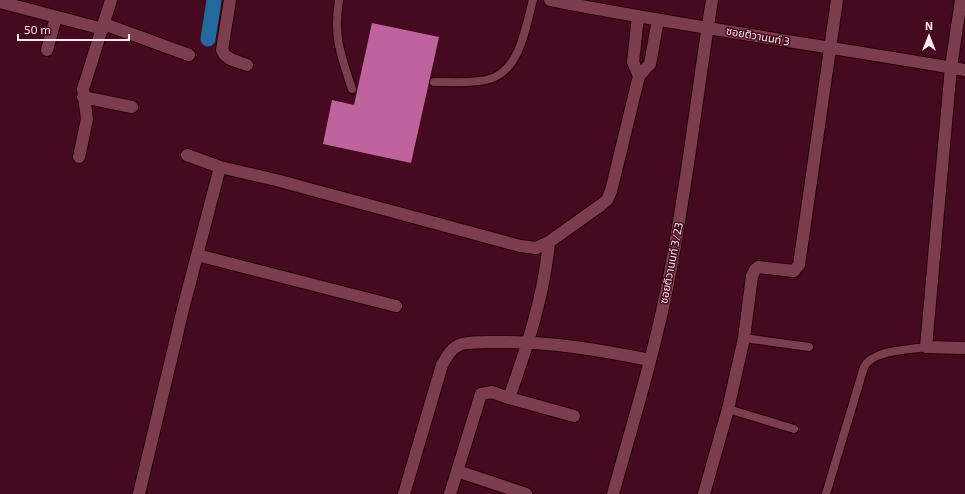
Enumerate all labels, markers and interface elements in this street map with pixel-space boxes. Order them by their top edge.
scale bar [18,16,129,42]
north arrow [909,16,949,56]
text: N [925,19,933,32]
text: 50 m [24,22,51,36]
street label: ซอยติวานนท์ 3 [725,23,791,48]
street label: ซอยติวานนท์ 3/23 [656,221,685,305]

